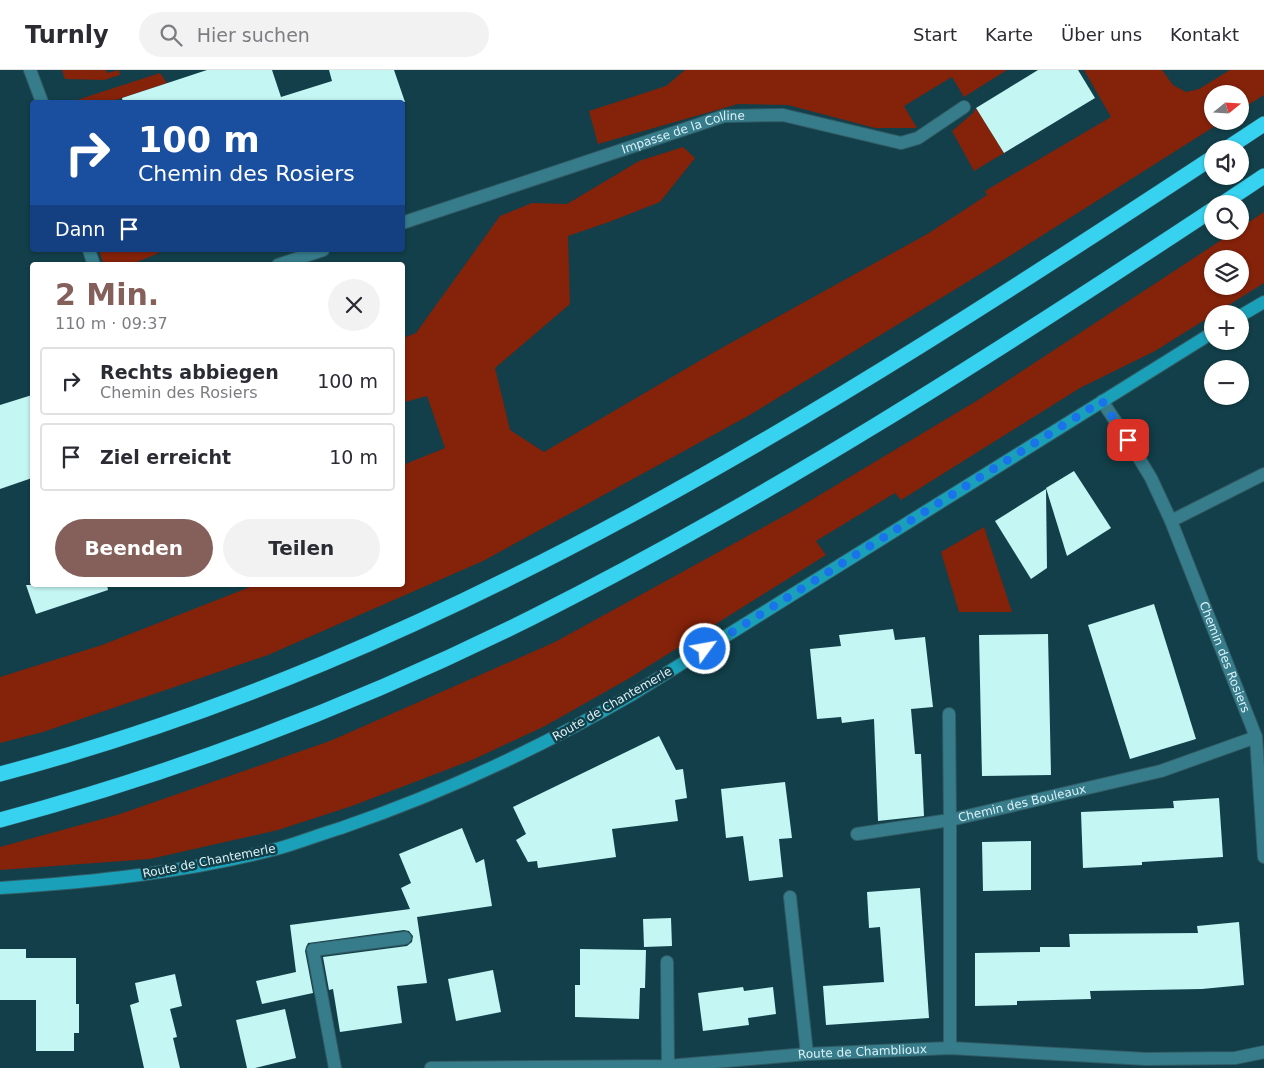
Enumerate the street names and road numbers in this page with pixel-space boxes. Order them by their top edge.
street label: Impasse de la Colline [620,109,745,157]
street label: Chemin des Rosiers [1196,599,1253,715]
street label: Route de Chantemerle [550,664,674,744]
street label: Chemin des Bouleaux [957,782,1087,825]
street label: Route de Chantemerle [141,841,277,881]
street label: Route de Chamblioux [797,1042,927,1062]

